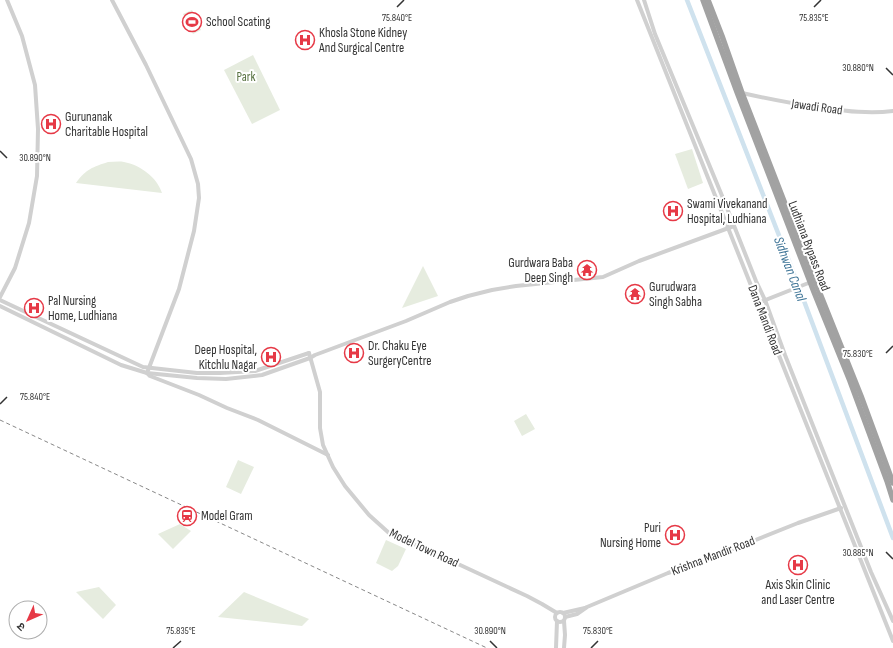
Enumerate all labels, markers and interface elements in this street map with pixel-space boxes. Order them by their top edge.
sports icon: School Scating [181,11,203,33]
text: 75.840°E [382,12,412,24]
text: 75.835°E [799,12,829,24]
place label: School Scating [206,14,270,30]
place label: Khosla Stone Kidney And Surgical Centre [318,25,407,56]
hospital icon: Khosla Stone Kidney And Surgical Centre [294,29,316,51]
text: 30.880°N [842,62,874,74]
park label: Park [236,69,256,85]
street label: Jawadi Road [789,95,844,118]
place label: Gurunanak Charitable Hospital [65,109,148,140]
hospital icon: Gurunanak Charitable Hospital [40,113,62,135]
text: 30.890°N [19,152,51,164]
place label: Swami Vivekanand Hospital, Ludhiana [687,196,767,227]
street label: Ludhiana Bypass Road [784,199,834,293]
hospital icon: Swami Vivekanand Hospital, Ludhiana [662,200,684,222]
water label: Sidhwan Canal [770,234,810,304]
place label: Gurdwara Baba Deep Singh [508,255,573,286]
temple icon: Gurdwara Baba Deep Singh [576,259,598,281]
place label: Gurudwara Singh Sabha [649,279,702,310]
temple icon: Gurudwara Singh Sabha [624,283,646,305]
street label: Dana Mandi Road [744,283,786,357]
place label: Pal Nursing Home, Ludhiana [48,293,117,324]
hospital icon: Pal Nursing Home, Ludhiana [23,297,45,319]
place label: Dr. Chaku Eye SurgeryCentre [368,338,431,369]
place label: Deep Hospital, Kitchlu Nagar [194,342,257,373]
hospital icon: Dr. Chaku Eye SurgeryCentre [343,342,365,364]
hospital icon: Deep Hospital, Kitchlu Nagar [260,346,282,368]
text: 75.830°E [843,348,873,360]
text: 75.840°E [20,391,50,403]
station icon: Model Gram [176,505,198,527]
place label: Model Gram [201,508,253,524]
place label: Puri Nursing Home [600,520,661,551]
hospital icon: Puri Nursing Home [664,524,686,546]
street label: Model Town Road [387,525,461,571]
street label: Krishna Mandir Road [669,533,757,579]
text: 30.885°N [842,547,874,559]
hospital icon: Axis Skin Clinic and Laser Centre [787,554,809,576]
place label: Axis Skin Clinic and Laser Centre [761,577,835,608]
north arrow [8,600,48,640]
text: उ [14,619,28,634]
text: 75.835°E [166,625,196,637]
text: 30.890°N [474,625,506,637]
text: 75.830°E [583,625,613,637]

